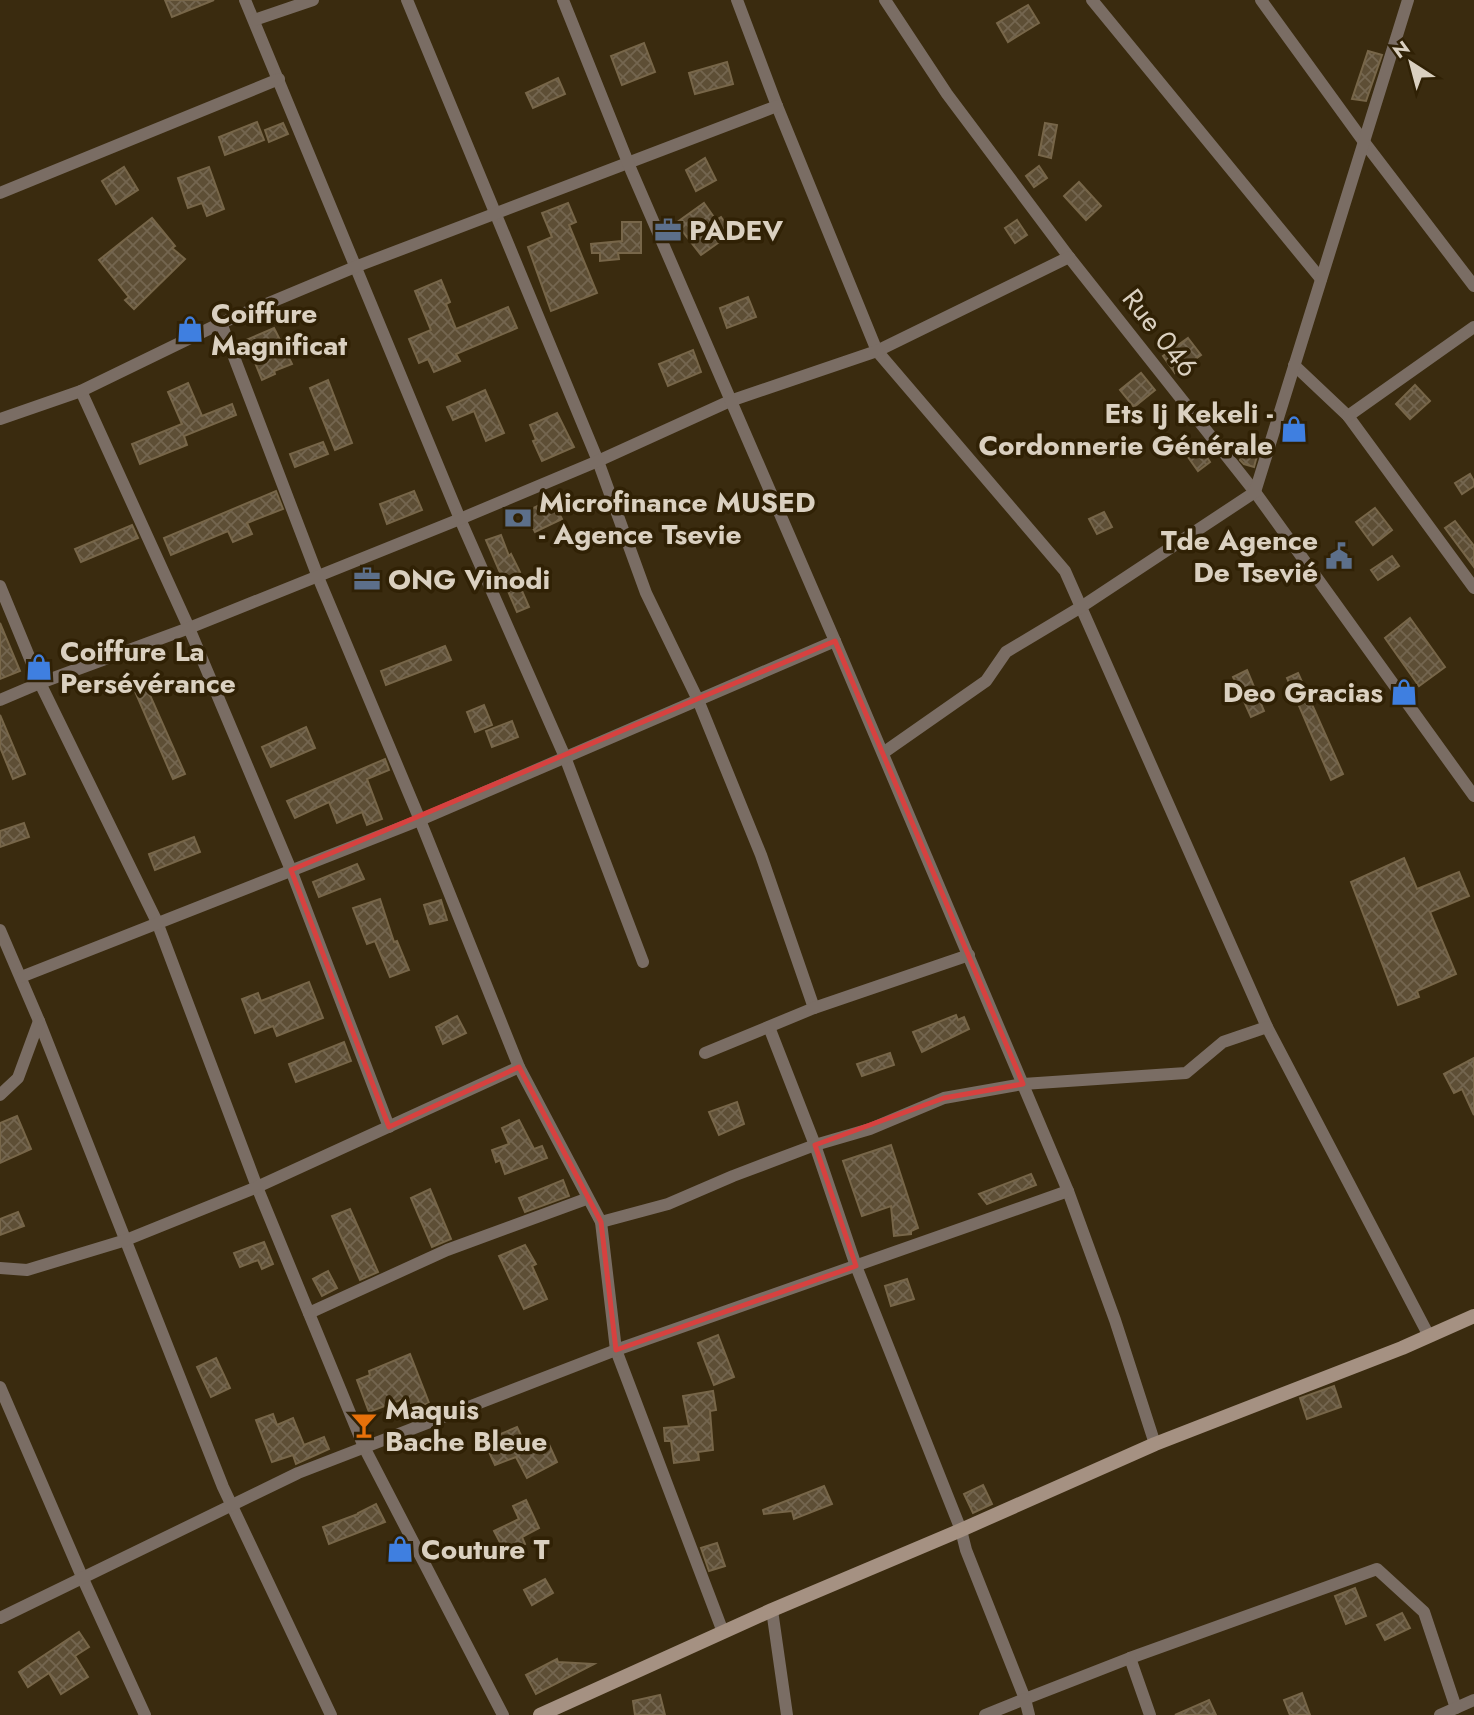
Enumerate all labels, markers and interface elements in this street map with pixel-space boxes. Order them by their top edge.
north arrow [1376,28,1446,98]
text: N [1387,34,1415,65]
place label: PADEV [689,210,783,251]
office icon: PADEV [653,215,683,245]
street label: Rue 046 [1112,280,1208,386]
place label: Coiffure Magnificat [211,293,347,366]
shop icon: Coiffure Magnificat [175,314,205,344]
place label: Ets Ij Kekeli - Cordonnerie Générale [978,393,1274,466]
shop icon: Ets Ij Kekeli - Cordonnerie Générale [1279,414,1309,444]
place label: Microfinance MUSED - Agence Tsevie [539,482,816,555]
bank icon: Microfinance MUSED - Agence Tsevie [503,503,533,533]
place label: Tde Agence De Tsevié [1161,520,1318,593]
public building icon: Tde Agence De Tsevié [1324,541,1354,571]
place label: ONG Vinodi [388,559,550,600]
office icon: ONG Vinodi [352,564,382,594]
place label: Coiffure La Persévérance [60,631,236,704]
shop icon: Coiffure La Persévérance [24,652,54,682]
place label: Deo Gracias [1223,672,1383,713]
shop icon: Deo Gracias [1389,677,1419,707]
place label: Maquis Bache Bleue [385,1389,547,1462]
bar icon: Maquis Bache Bleue [349,1410,379,1440]
place label: Couture T [421,1529,550,1570]
shop icon: Couture T [385,1534,415,1564]

